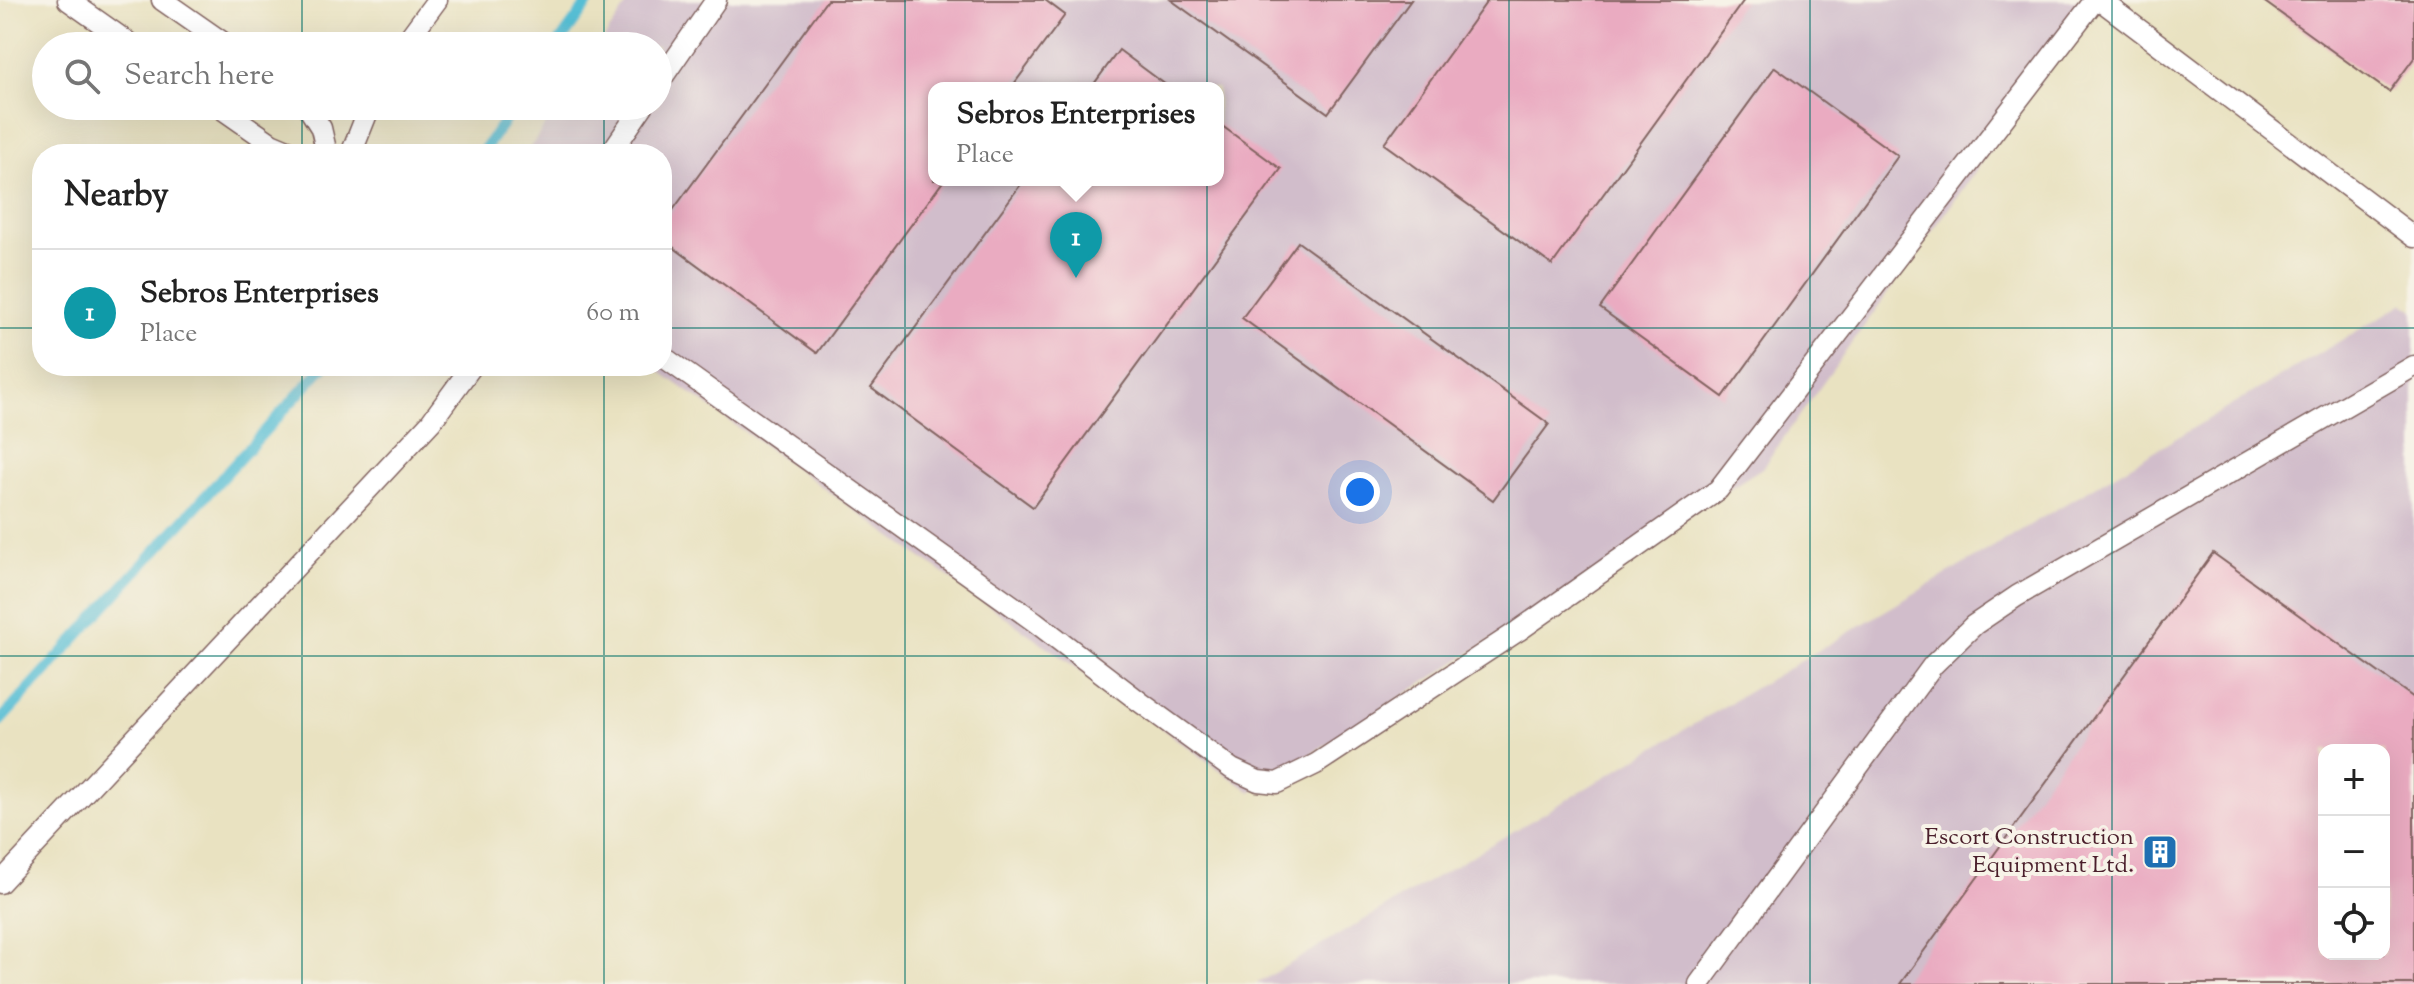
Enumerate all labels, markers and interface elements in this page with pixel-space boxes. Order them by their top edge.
search box [32,32,672,120]
icon: search [60,54,104,98]
text: Search here [124,55,274,98]
popup [928,82,1224,186]
text: Sebros Enterprises [957,94,1195,137]
text: Place [957,137,1014,174]
text: Nearby [64,172,169,221]
pin: 1 [1050,212,1102,278]
text: Sebros Enterprises [140,273,379,316]
text: 1 [86,295,94,332]
text: 60 m [586,295,640,332]
text: Place [140,316,197,353]
your location [1340,472,1380,512]
map controls [2318,744,2390,960]
button: + [2318,744,2390,816]
button: − [2318,816,2390,888]
place label: Escort Construction Equipment Ltd. [1924,821,2134,883]
building icon: Escort Construction Equipment Ltd. [2141,833,2179,871]
button: locate [2318,888,2390,960]

